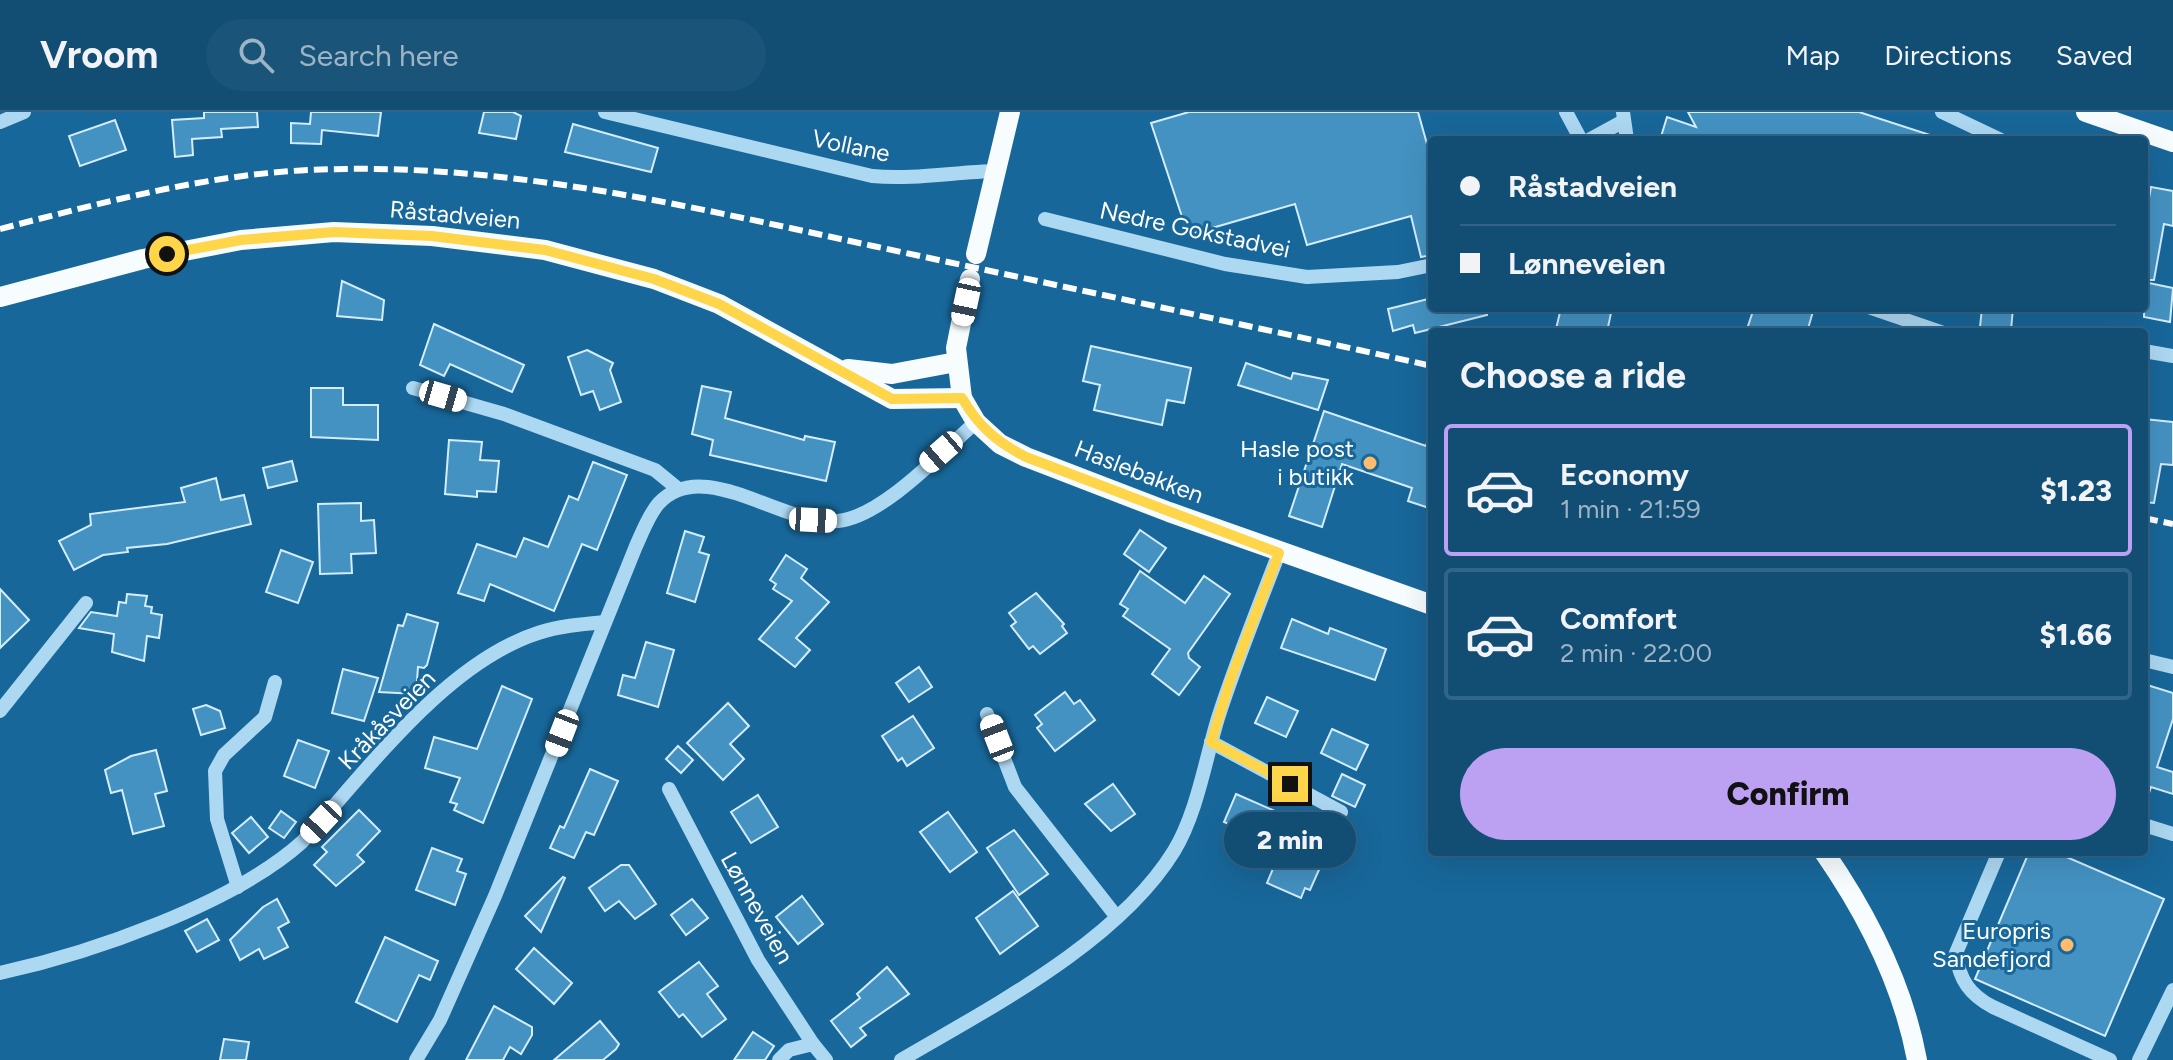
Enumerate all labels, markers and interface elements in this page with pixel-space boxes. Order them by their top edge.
search box [206,19,766,91]
text: Vroom [40,32,158,78]
icon: search [234,33,278,77]
text: Search here [298,37,459,74]
text: Map [1786,38,1840,72]
text: Directions [1884,38,2012,72]
text: Saved [2056,38,2133,72]
street label: Vollane [810,123,893,168]
text: Råstadveien [1508,168,1677,205]
street label: Råstadveien [388,194,522,235]
street label: Nedre Gokstadvei [1097,195,1293,264]
route start [149,236,185,272]
text: Lønneveien [1508,245,1666,282]
car [949,276,983,328]
text: Choose a ride [1460,354,1686,397]
car [417,378,469,414]
car [915,427,967,477]
street label: Haslebakken [1071,434,1208,509]
place label: Hasle post i butikk [1240,434,1354,491]
marker: Hasle post i butikk [1361,454,1379,472]
icon: car [1464,454,1536,526]
text: Economy [1560,456,1689,493]
text: $1.23 [2040,472,2112,509]
text: 1 min · 21:59 [1560,493,1701,525]
car [788,507,838,533]
icon: car [1464,598,1536,670]
text: Comfort [1560,600,1678,637]
text: $1.66 [2040,616,2112,653]
text: 2 min · 22:00 [1560,637,1712,669]
street label: Kråkåsveien [332,664,441,775]
car [542,706,582,760]
car [977,711,1017,765]
button: Confirm [1460,748,2116,840]
route end [1272,766,1308,802]
car [296,796,346,848]
callout: 2 min [1224,812,1356,868]
text: 2 min [1257,824,1323,856]
street label: Lønneveien [715,847,800,969]
place label: Europris Sandefjord [1932,916,2051,973]
marker: Europris Sandefjord [2058,936,2076,954]

